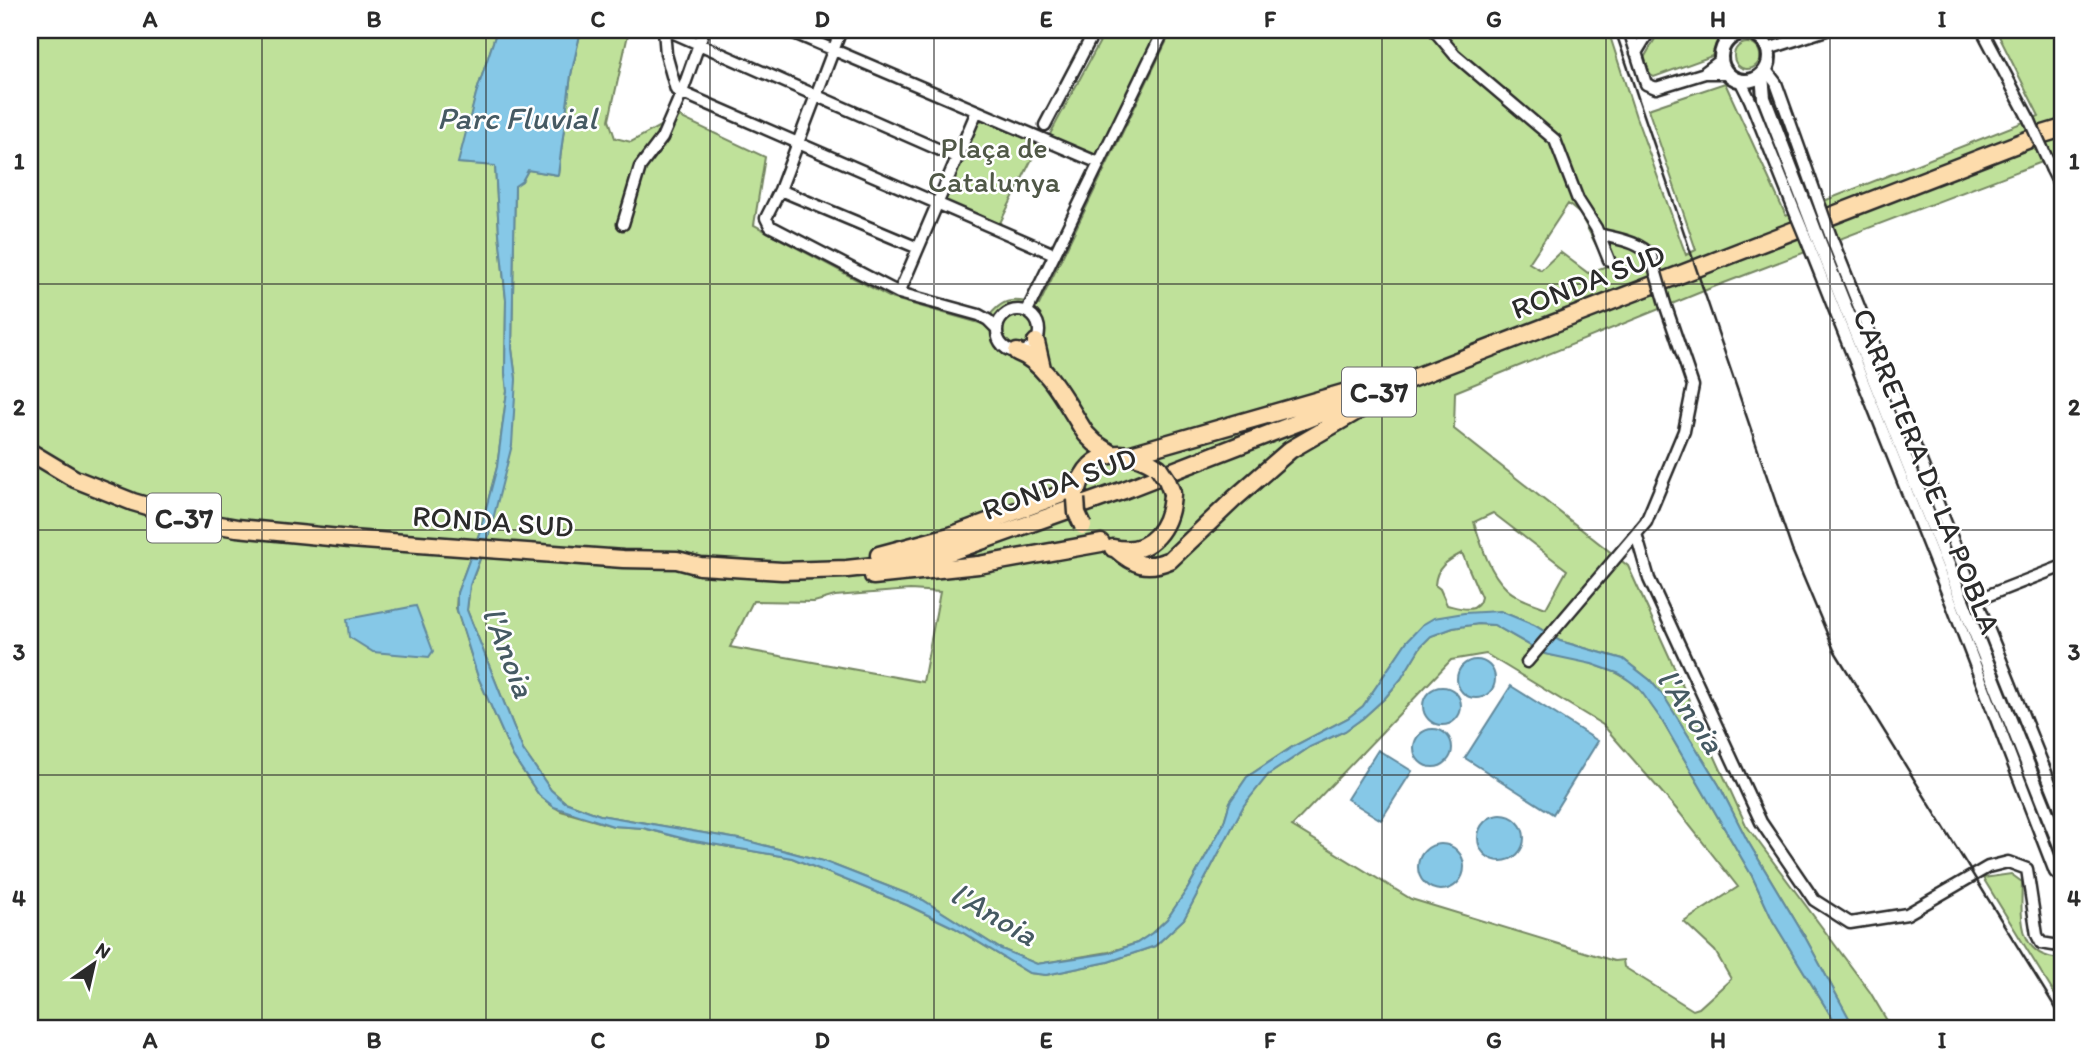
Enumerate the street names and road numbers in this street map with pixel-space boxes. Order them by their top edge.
street label: RONDA SUD [1506,235,1670,327]
street label: CARRETERA DE LA POBLA [1845,303,2009,639]
road number: C-37 [1342,368,1416,416]
street label: RONDA SUD [977,438,1141,528]
road number: C-37 [147,494,221,542]
street label: RONDA SUD [411,497,575,545]

